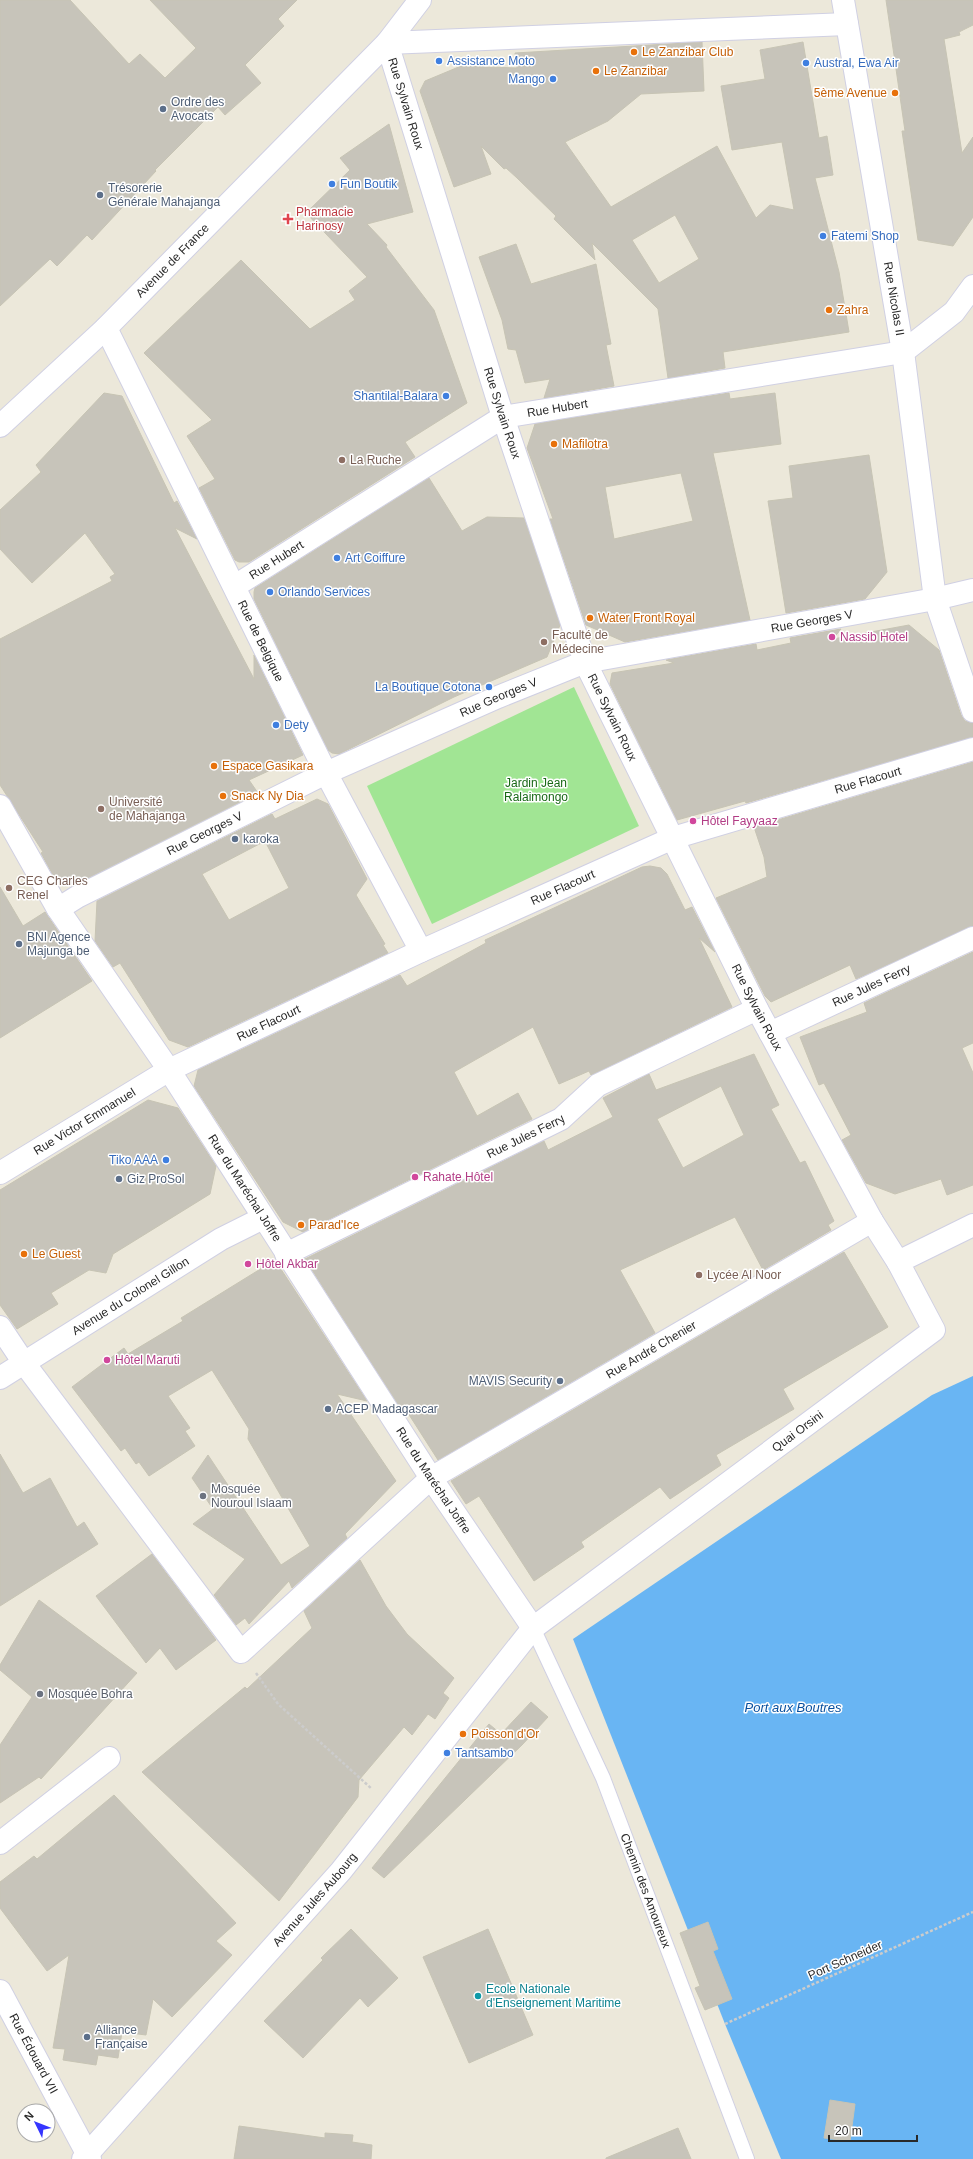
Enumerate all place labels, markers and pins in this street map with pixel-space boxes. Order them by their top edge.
place label: Le Zanzibar Club [642,45,734,59]
marker: Le Zanzibar Club [629,47,639,57]
place label: Assistance Moto [447,54,535,68]
marker: Assistance Moto [434,56,444,66]
place label: Austral, Ewa Air [814,56,899,70]
marker: Austral, Ewa Air [801,58,811,68]
place label: Le Zanzibar [604,64,667,78]
marker: Le Zanzibar [591,66,601,76]
place label: Mango [508,72,545,86]
marker: Mango [548,74,558,84]
place label: 5ème Avenue [814,86,887,100]
marker: 5ème Avenue [890,88,900,98]
place label: Ordre des Avocats [171,95,224,123]
marker: Ordre des Avocats [158,104,168,114]
place label: Fun Boutik [340,177,398,191]
marker: Fun Boutik [327,179,337,189]
place label: Trésorerie Générale Mahajanga [108,181,220,209]
marker: Trésorerie Générale Mahajanga [95,190,105,200]
place label: Pharmacie Harinosy [296,205,354,233]
marker: Pharmacie Harinosy [283,214,293,224]
place label: Fatemi Shop [831,229,899,243]
marker: Fatemi Shop [818,231,828,241]
place label: Zahra [837,303,869,317]
marker: Zahra [824,305,834,315]
place label: Shantilal-Balara [353,389,438,403]
marker: Shantilal-Balara [441,391,451,401]
place label: Mafilotra [562,437,608,451]
marker: Mafilotra [549,439,559,449]
place label: La Ruche [350,453,402,467]
marker: La Ruche [337,455,347,465]
place label: Art Coiffure [345,551,406,565]
marker: Art Coiffure [332,553,342,563]
place label: Orlando Services [278,585,370,599]
marker: Orlando Services [265,587,275,597]
place label: Water Front Royal [598,611,695,625]
marker: Water Front Royal [585,613,595,623]
place label: Faculté de Médecine [552,628,608,656]
place label: Nassib Hotel [840,630,908,644]
marker: Nassib Hotel [827,632,837,642]
marker: Faculté de Médecine [539,637,549,647]
place label: La Boutique Cotona [375,680,481,694]
marker: La Boutique Cotona [484,682,494,692]
place label: Dety [284,718,309,732]
marker: Dety [271,720,281,730]
place label: Espace Gasikara [222,759,314,773]
marker: Espace Gasikara [209,761,219,771]
place label: Snack Ny Dia [231,789,304,803]
marker: Snack Ny Dia [218,791,228,801]
place label: Université de Mahajanga [109,795,185,823]
marker: Université de Mahajanga [96,804,106,814]
place label: Hôtel Fayyaaz [701,814,778,828]
marker: Hôtel Fayyaaz [688,816,698,826]
place label: karoka [243,832,279,846]
marker: karoka [230,834,240,844]
place label: CEG Charles Renel [17,874,88,902]
marker: CEG Charles Renel [4,883,14,893]
place label: BNI Agence Majunga be [27,930,91,958]
marker: BNI Agence Majunga be [14,939,24,949]
place label: Tiko AAA [109,1153,158,1167]
marker: Tiko AAA [161,1155,171,1165]
place label: Rahate Hôtel [423,1170,493,1184]
place label: Giz ProSol [127,1172,184,1186]
marker: Rahate Hôtel [410,1172,420,1182]
marker: Giz ProSol [114,1174,124,1184]
place label: Parad'Ice [309,1218,360,1232]
marker: Parad'Ice [296,1220,306,1230]
place label: Le Guest [32,1247,81,1261]
marker: Le Guest [19,1249,29,1259]
place label: Hôtel Akbar [256,1257,318,1271]
marker: Hôtel Akbar [243,1259,253,1269]
place label: Lycée Al Noor [707,1268,781,1282]
marker: Lycée Al Noor [694,1270,704,1280]
place label: Hôtel Maruti [115,1353,180,1367]
marker: Hôtel Maruti [102,1355,112,1365]
place label: MAVIS Security [469,1374,552,1388]
marker: MAVIS Security [555,1376,565,1386]
place label: ACEP Madagascar [336,1402,438,1416]
marker: ACEP Madagascar [323,1404,333,1414]
place label: Mosquée Nouroul Islaam [211,1482,292,1510]
marker: Mosquée Nouroul Islaam [198,1491,208,1501]
place label: Mosquée Bohra [48,1687,133,1701]
marker: Mosquée Bohra [35,1689,45,1699]
place label: Poisson d'Or [471,1727,539,1741]
marker: Poisson d'Or [458,1729,468,1739]
place label: Tantsambo [455,1746,514,1760]
marker: Tantsambo [442,1748,452,1758]
place label: Ecole Nationale d'Enseignement Maritime [486,1982,621,2010]
marker: Ecole Nationale d'Enseignement Maritime [473,1991,483,2001]
place label: Alliance Française [95,2023,148,2051]
marker: Alliance Française [82,2032,92,2042]

